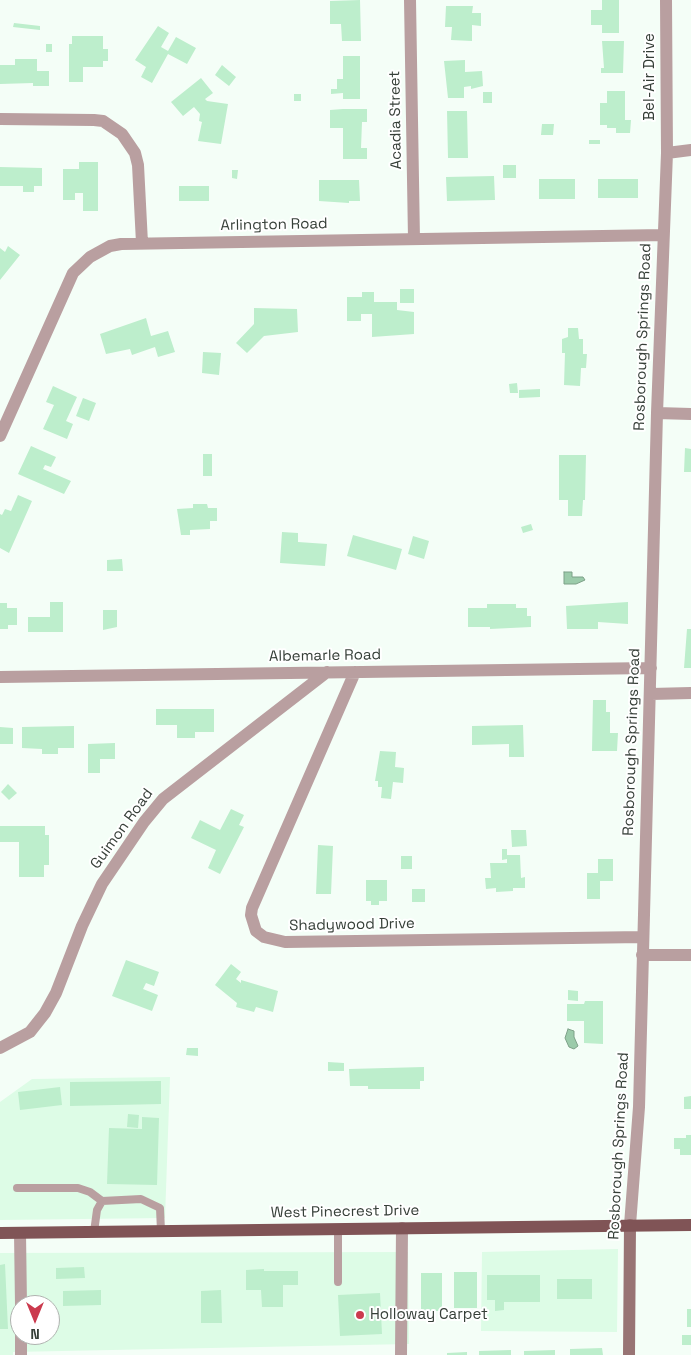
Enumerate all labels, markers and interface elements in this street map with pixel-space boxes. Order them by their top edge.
street label: Bel-Air Drive [641,33,659,121]
street label: Acadia Street [386,71,406,169]
street label: Arlington Road [220,215,328,235]
street label: Rosborough Springs Road [631,243,655,431]
street label: Albemarle Road [269,646,381,666]
street label: Rosborough Springs Road [620,648,644,836]
street label: Guimon Road [87,785,157,873]
street label: Shadywood Drive [289,915,415,935]
street label: Rosborough Springs Road [605,1052,633,1240]
street label: West Pinecrest Drive [270,1202,420,1222]
north arrow [10,1295,60,1345]
place label: Holloway Carpet [370,1306,488,1324]
marker: Holloway Carpet [354,1309,366,1321]
text: N [30,1325,40,1343]

